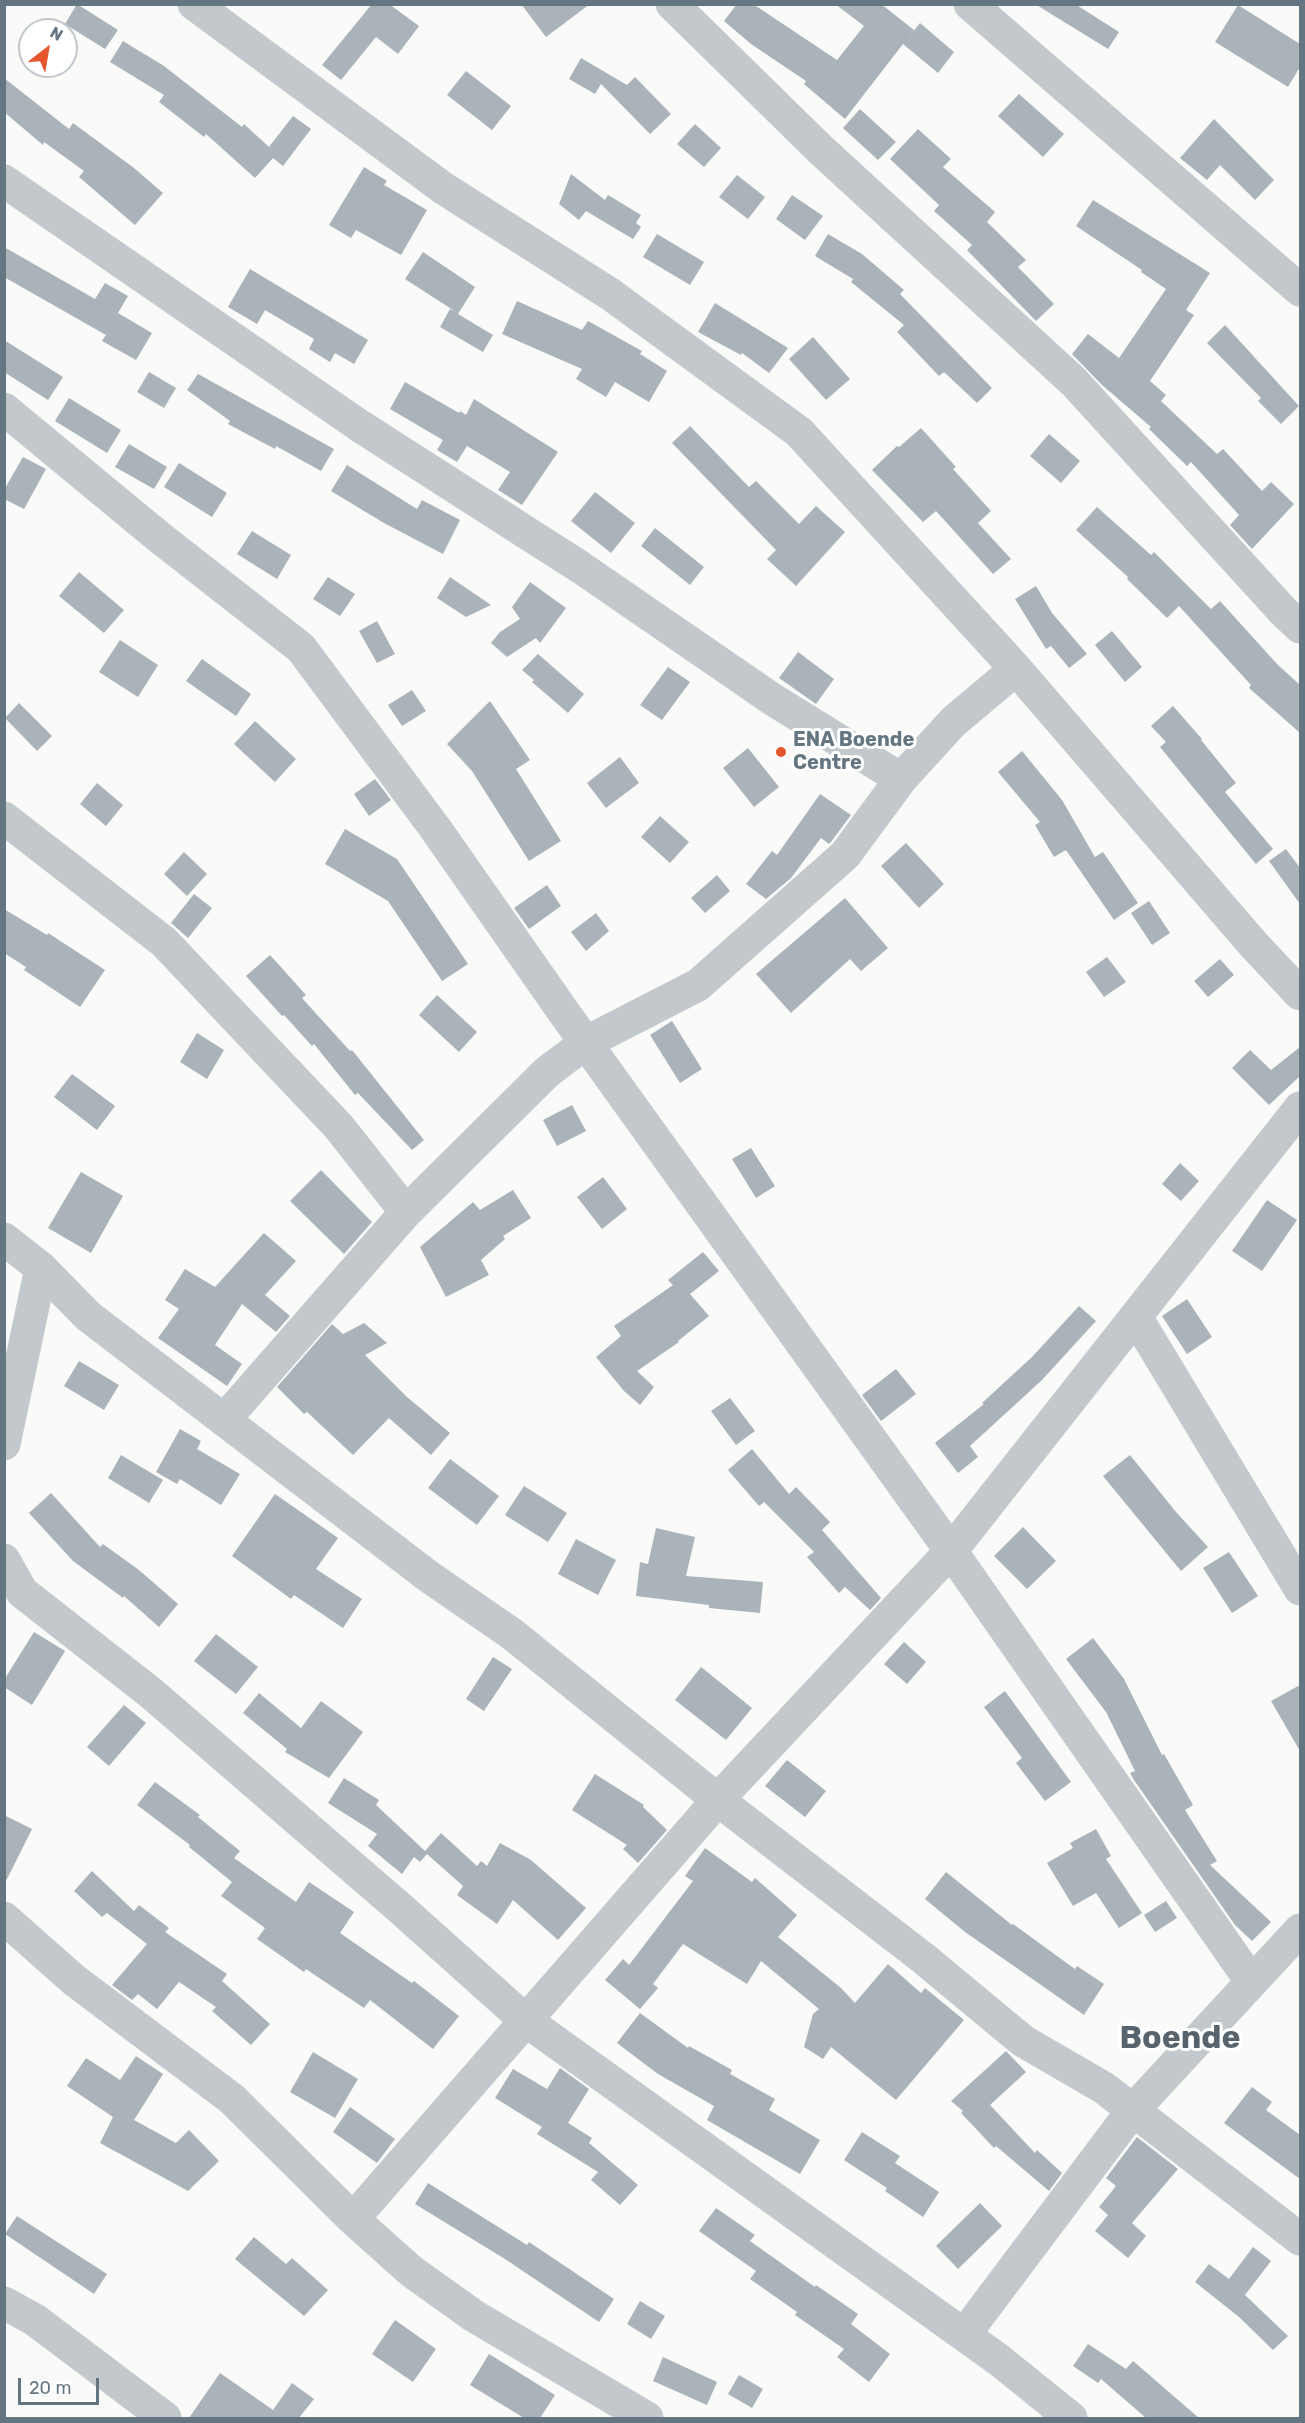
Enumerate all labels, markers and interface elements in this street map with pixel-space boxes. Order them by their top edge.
north arrow [18,18,78,78]
text: N [47,23,66,45]
place label: ENA Boende Centre [793,728,914,775]
marker: ENA Boende Centre [774,745,788,759]
district label: Boende [1120,2020,1240,2058]
scale bar [21,2366,102,2404]
text: 20 m [29,2377,71,2399]

